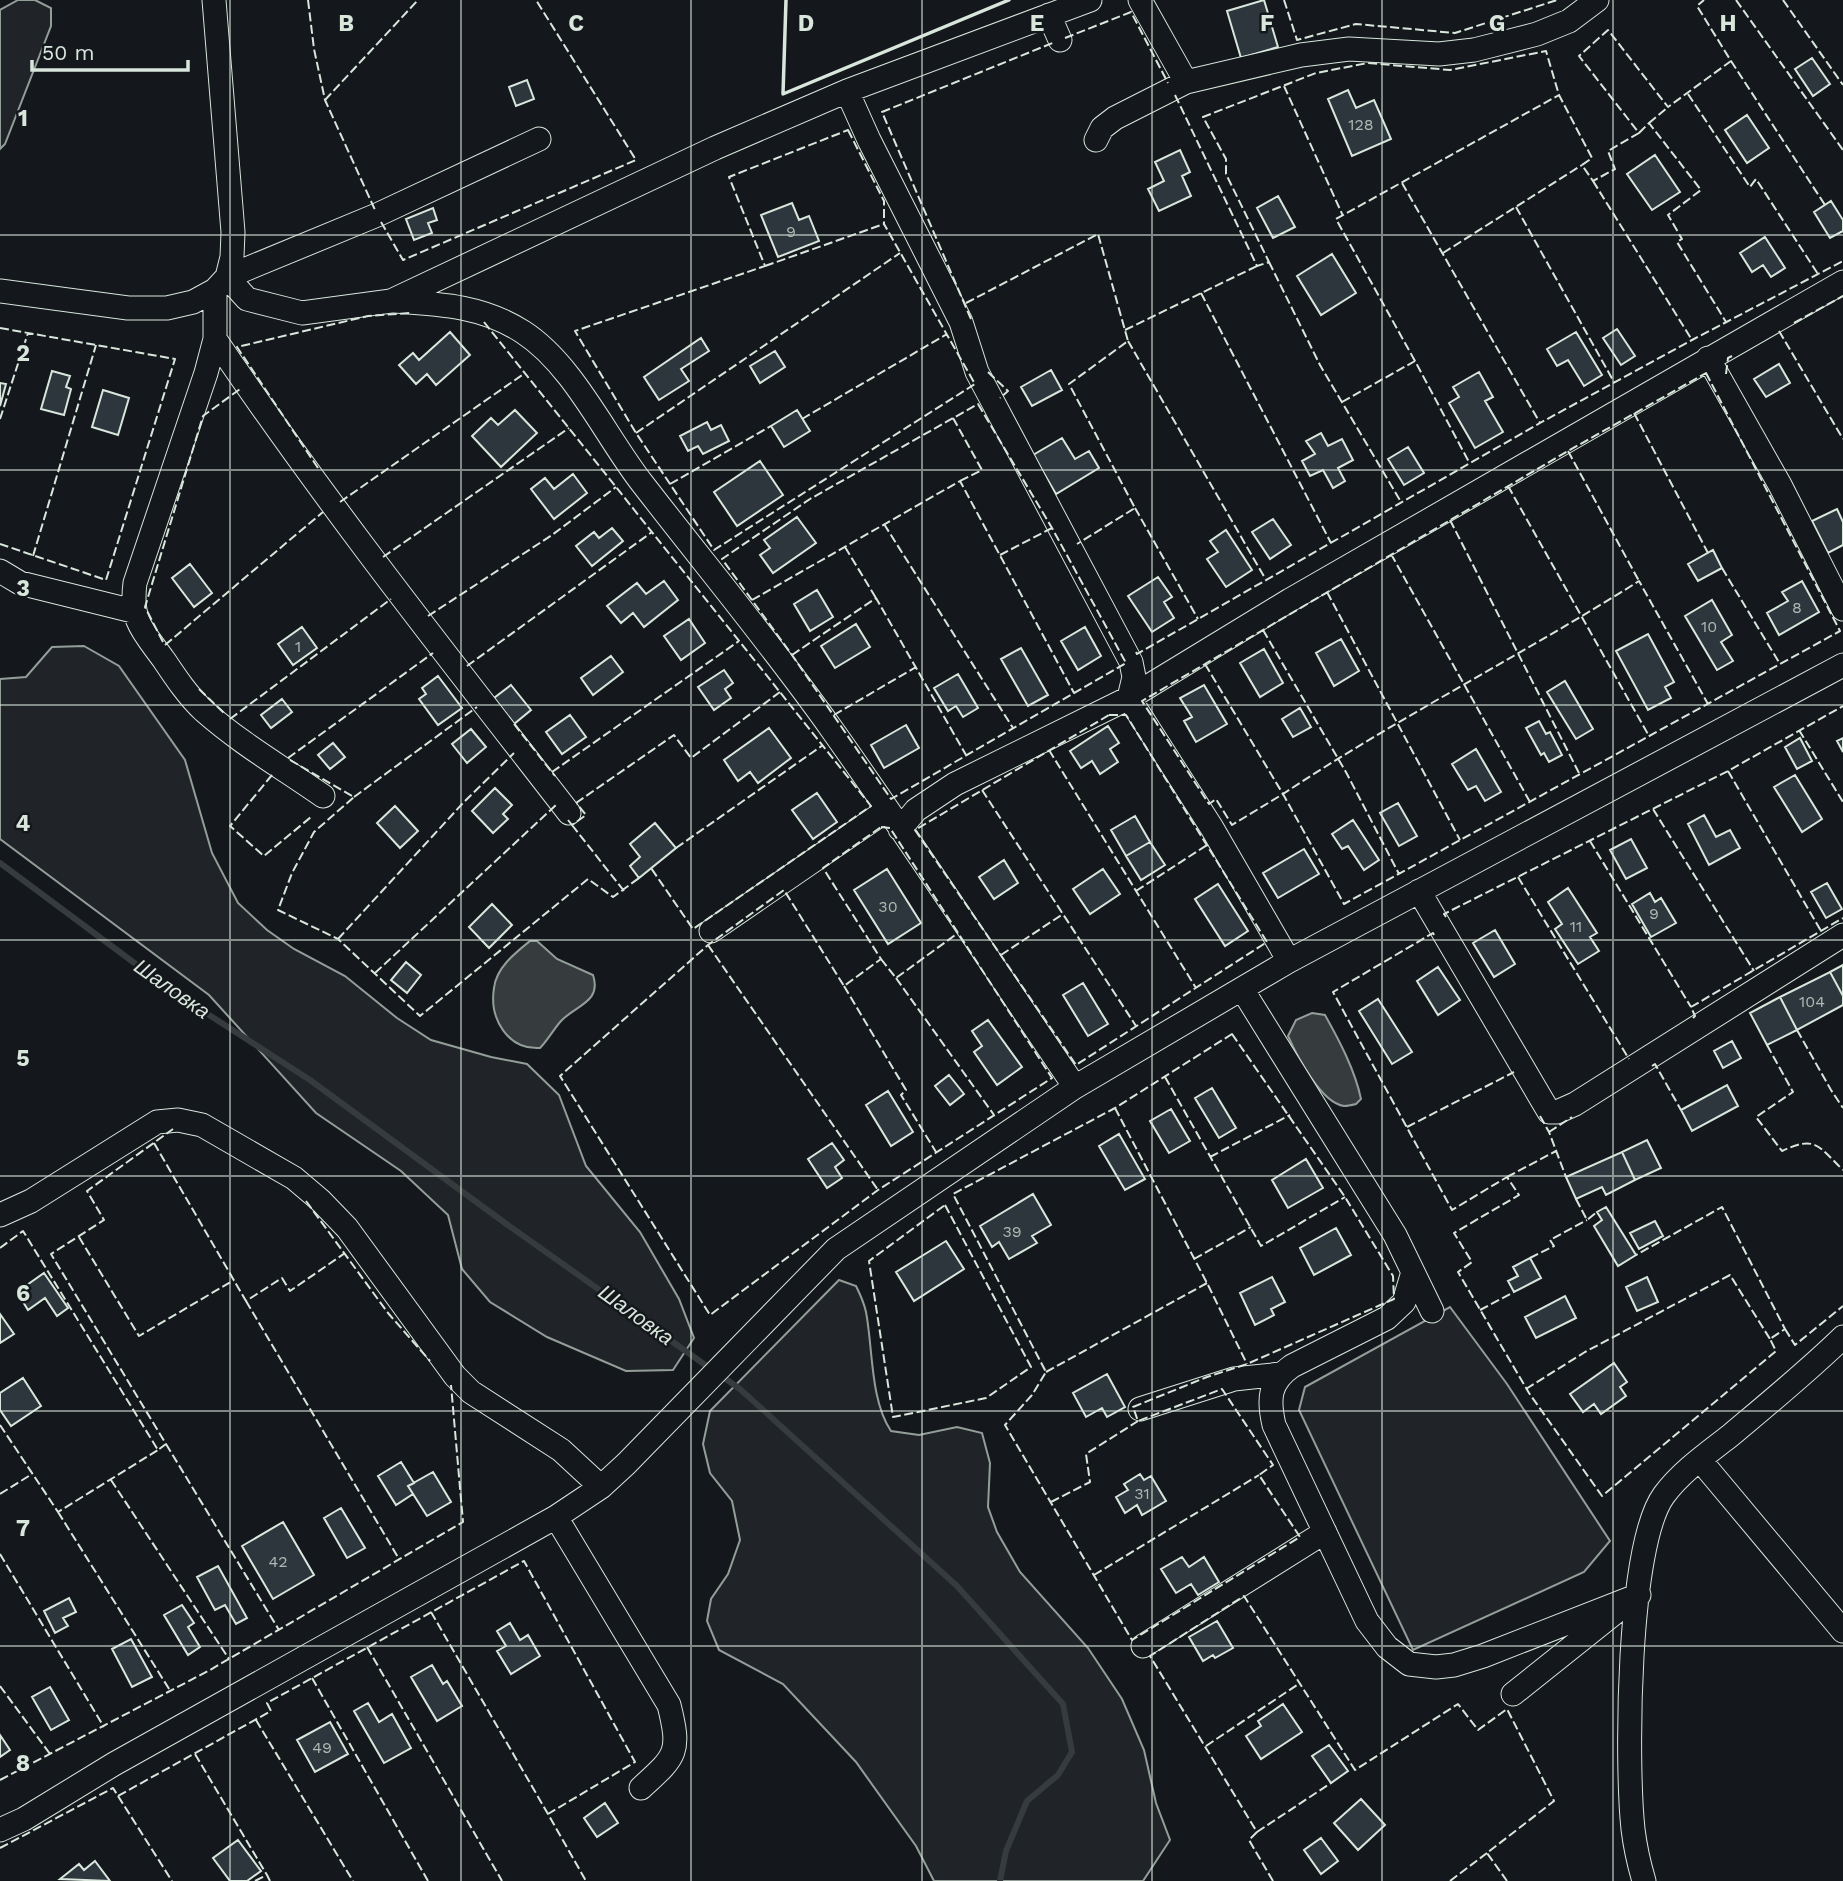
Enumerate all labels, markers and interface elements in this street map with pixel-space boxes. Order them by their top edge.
text: B [338,10,354,37]
text: C [568,10,584,37]
text: D [798,10,814,37]
text: E [1030,10,1044,37]
text: F [1260,10,1274,37]
text: G [1489,10,1505,37]
text: H [1719,10,1737,37]
scale bar [32,28,187,72]
text: 50 m [42,40,94,65]
text: 1 [18,105,28,132]
house number: 128 [1348,115,1374,134]
house number: 9 [786,222,796,241]
text: 2 [16,340,30,367]
text: 3 [16,575,30,602]
house number: 8 [1792,598,1802,617]
house number: 10 [1701,617,1717,636]
house number: 1 [295,637,301,656]
text: 4 [16,810,31,837]
house number: 30 [878,897,898,916]
house number: 9 [1649,904,1659,923]
house number: 11 [1570,917,1582,936]
water label: Шаловка [130,953,215,1024]
house number: 104 [1799,992,1825,1011]
text: 5 [16,1045,30,1072]
house number: 39 [1002,1222,1022,1241]
water label: Шаловка [594,1279,679,1350]
text: 6 [16,1280,30,1307]
house number: 31 [1134,1484,1150,1503]
text: 7 [16,1515,30,1542]
house number: 42 [268,1552,288,1571]
house number: 49 [312,1738,332,1757]
text: 8 [16,1750,30,1777]

